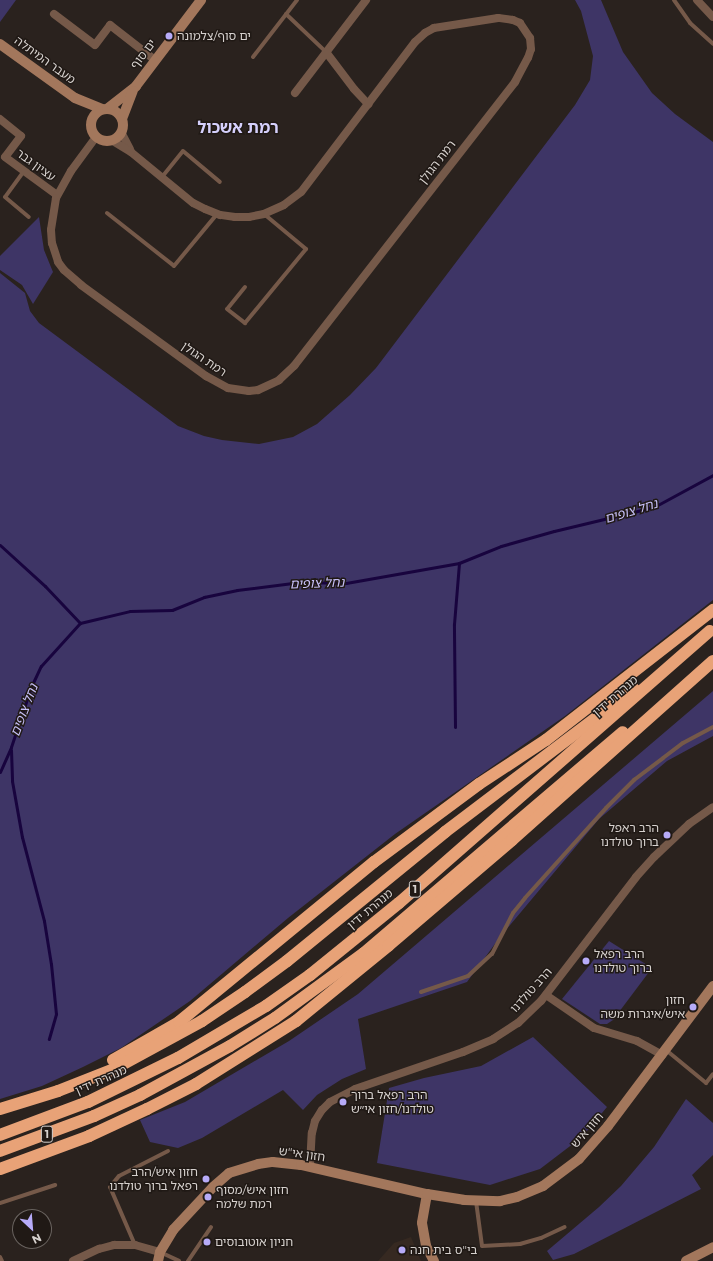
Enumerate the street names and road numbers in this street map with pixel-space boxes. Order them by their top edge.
street label: מעבר המיתלה [12,33,78,87]
street label: ים סוף [127,36,159,72]
street label: רמת הגולן [416,137,458,187]
street label: עציון גבר [13,146,59,184]
street label: רמת הגולן [179,339,229,379]
street label: מנהרת ידין [590,673,640,719]
road number: 1 [408,880,422,898]
street label: מנהרת ידין [344,886,396,932]
street label: הרב טולדנו [507,965,555,1015]
street label: מנהרת ידין [73,1062,129,1098]
street label: חזון איש [568,1109,606,1151]
road number: 1 [40,1125,54,1143]
street label: חזון אי"ש [278,1144,326,1164]

